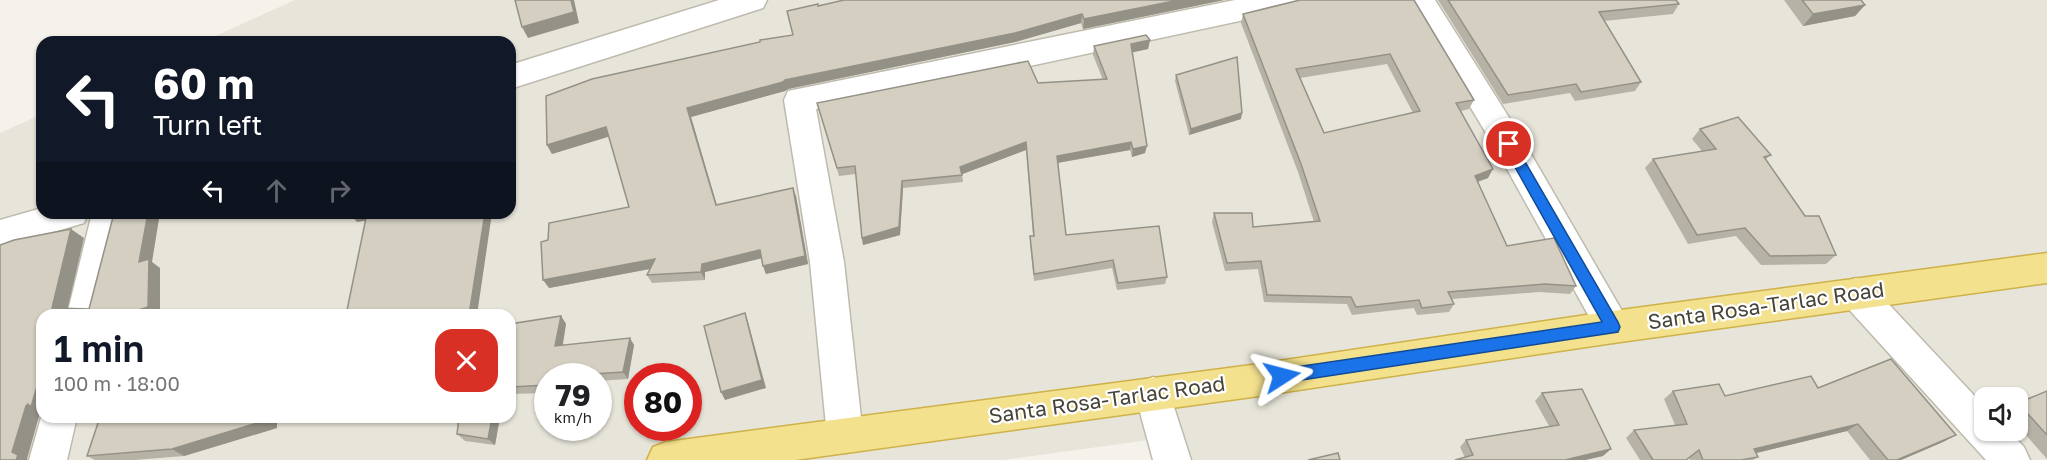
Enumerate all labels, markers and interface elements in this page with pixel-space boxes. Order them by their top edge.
text: 60 m [153,58,254,108]
icon: left [54,60,132,138]
text: Turn left [153,109,262,141]
pin [1483,118,1534,169]
icon: arrive [1492,127,1525,160]
icon: left [197,174,230,207]
icon: ahead [260,174,293,207]
icon: right [323,174,356,207]
street label: Santa Rosa-Tarlac Road [1646,276,1886,334]
text: 1 min [54,327,144,370]
button: close [435,329,498,392]
position arrow [1250,344,1314,408]
speed limit sign: 80 [624,363,702,441]
street label: Santa Rosa-Tarlac Road [987,370,1227,428]
text: 100 m · 18:00 [54,371,180,395]
text: 79 [555,377,591,413]
map controls [1974,387,2028,441]
button: sound [1974,387,2028,441]
text: km/h [554,408,592,426]

